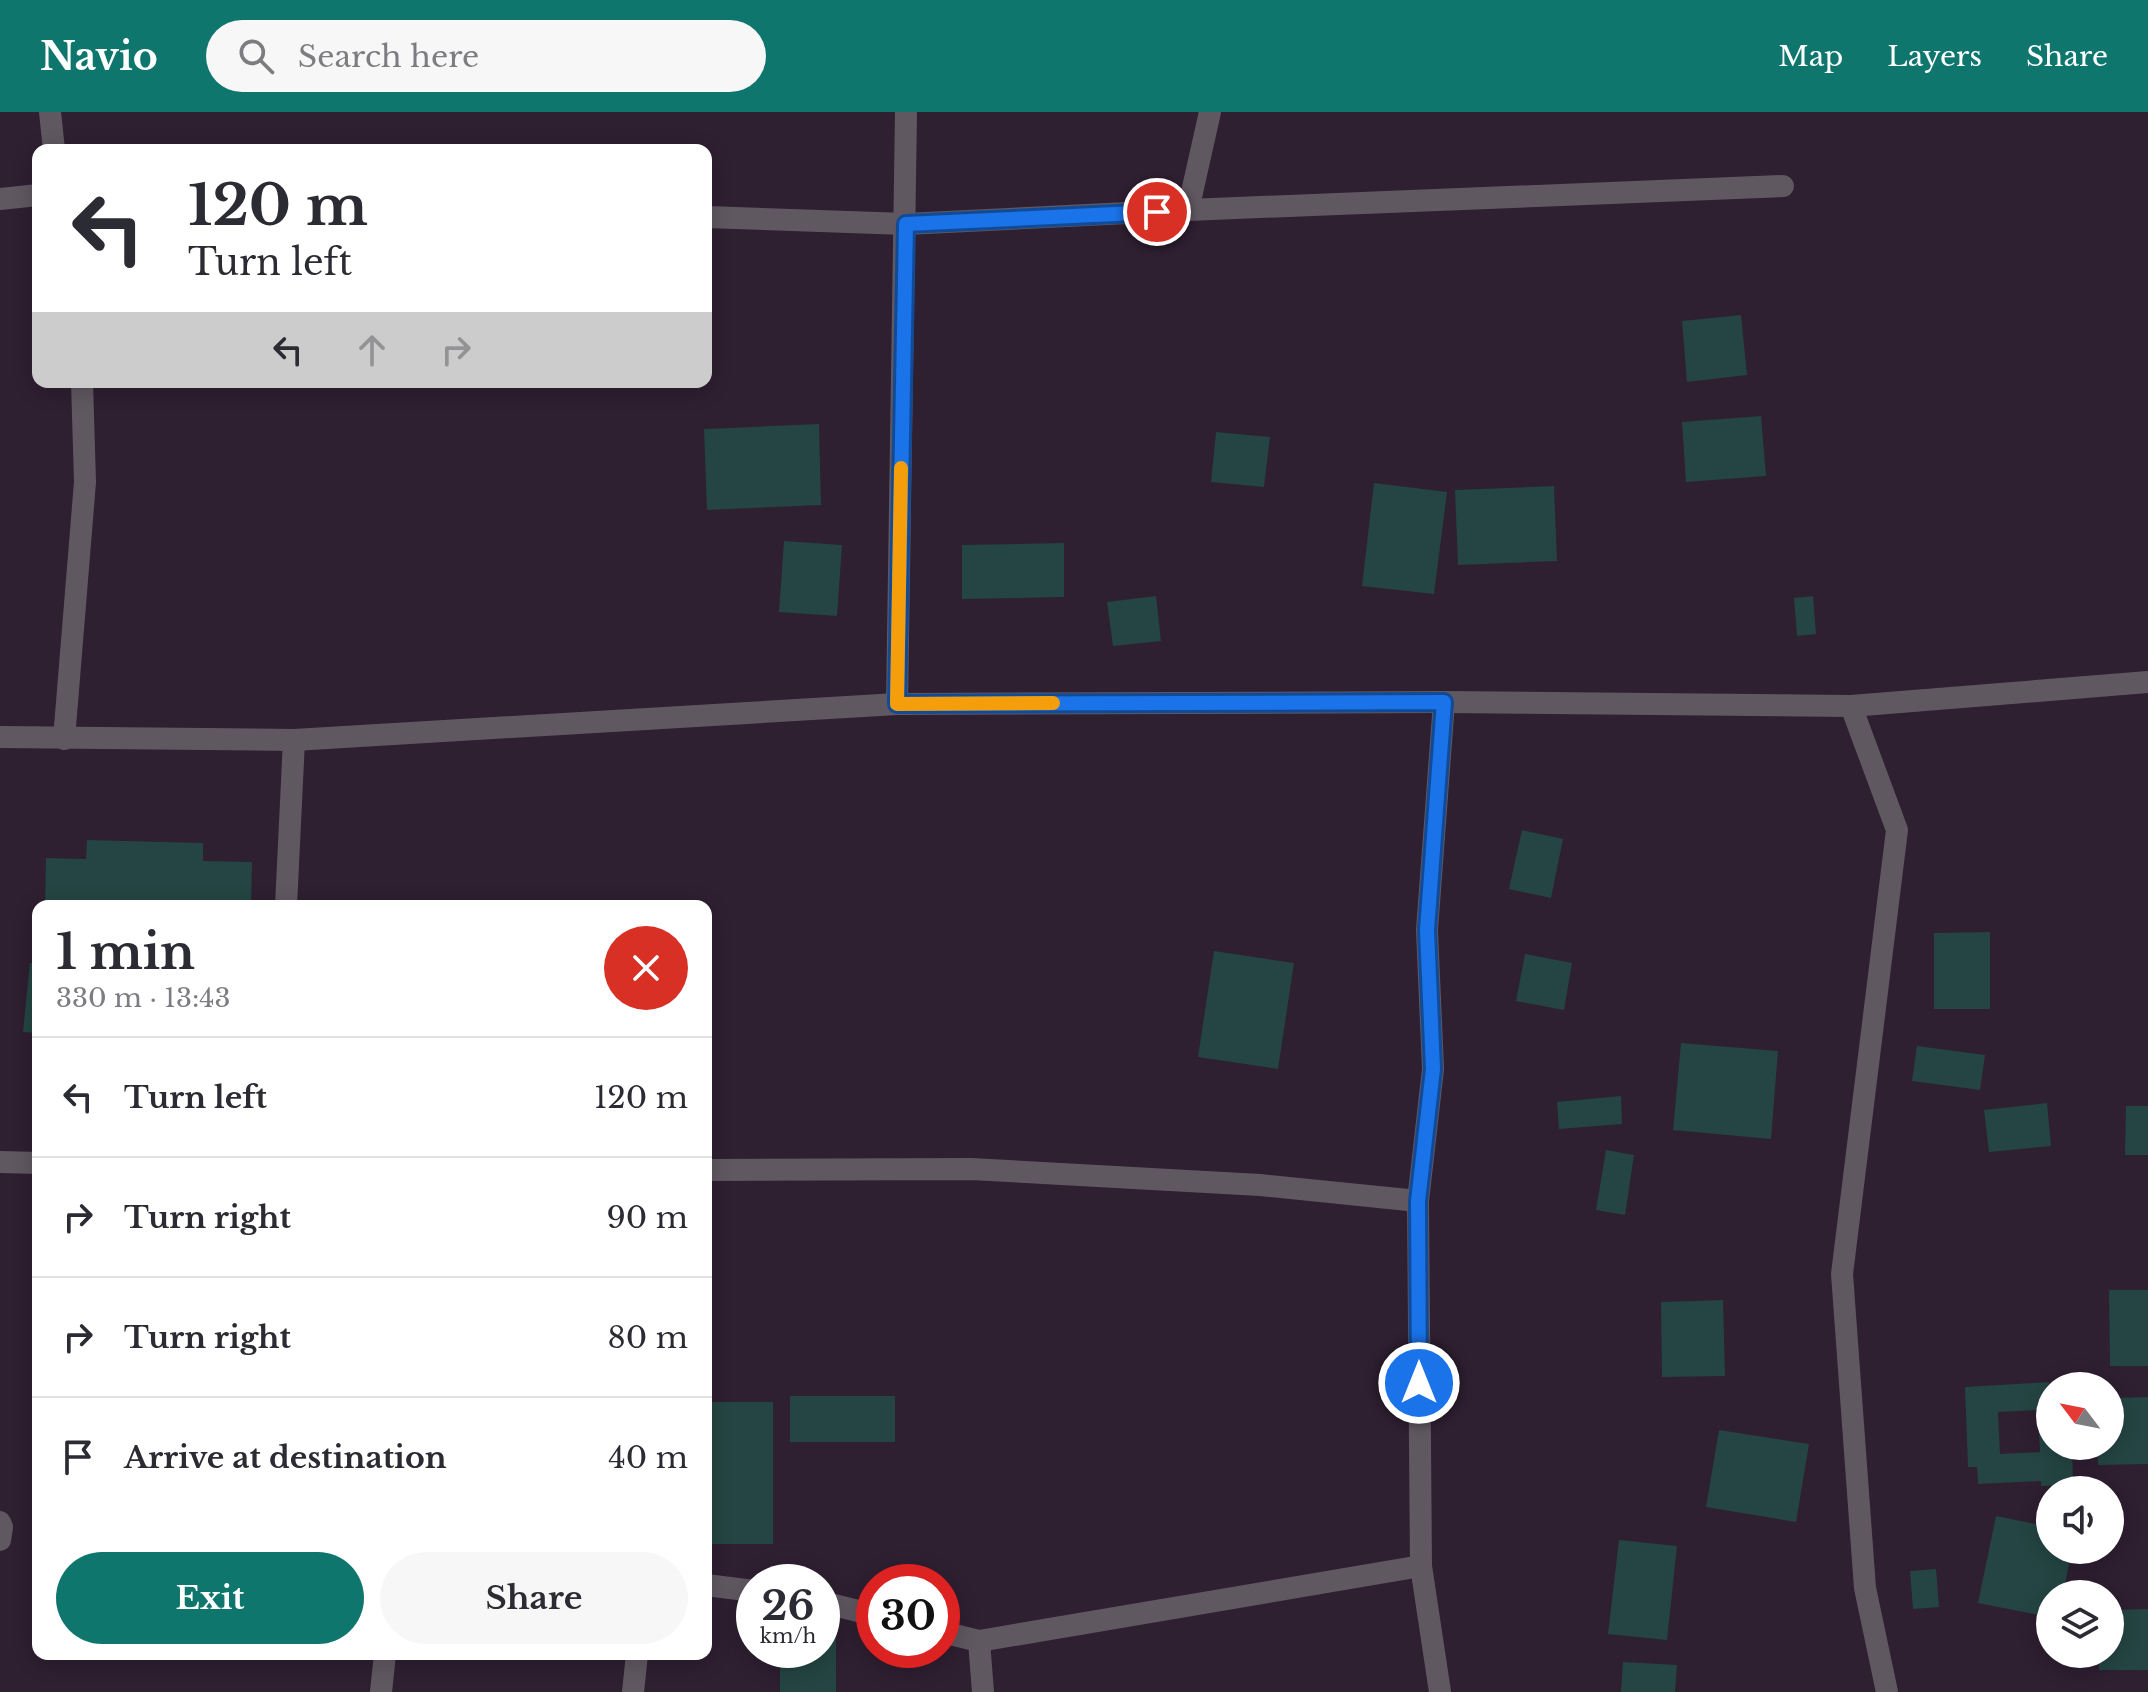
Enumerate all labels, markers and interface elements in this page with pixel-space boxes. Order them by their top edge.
search box [206,20,766,92]
text: Navio [40,33,158,80]
icon: search [234,34,278,78]
text: Search here [298,38,479,75]
text: Map [1778,39,1843,74]
text: Layers [1887,39,1982,74]
text: Share [2026,39,2108,74]
text: 120 m [188,171,368,240]
icon: left [56,176,160,280]
pin [1123,178,1191,246]
icon: arrive [1135,190,1179,234]
text: Turn left [188,240,352,285]
icon: left [266,328,310,372]
icon: ahead [350,328,394,372]
icon: right [434,328,478,372]
text: 1 min [56,922,195,982]
button: close [604,926,688,1010]
text: 330 m · 13:43 [56,982,231,1014]
icon: left [56,1075,100,1119]
text: Turn left [124,1079,267,1116]
text: 120 m [594,1079,688,1116]
icon: right [56,1195,100,1239]
text: Turn right [124,1199,291,1236]
text: 90 m [606,1199,688,1236]
icon: right [56,1315,100,1359]
text: Turn right [124,1319,291,1356]
text: 80 m [608,1319,688,1356]
position arrow [1377,1341,1461,1425]
north arrow [2036,1372,2124,1460]
map controls [2036,1372,2124,1668]
icon: arrive [56,1435,100,1479]
text: Arrive at destination [124,1439,447,1476]
text: 40 m [608,1439,688,1476]
button: sound [2036,1476,2124,1564]
button: Exit [56,1552,364,1644]
button: Share [380,1552,688,1644]
speed limit sign: 30 [856,1564,960,1668]
button: layers [2036,1580,2124,1668]
text: 26 [762,1581,815,1631]
text: km/h [760,1624,816,1648]

